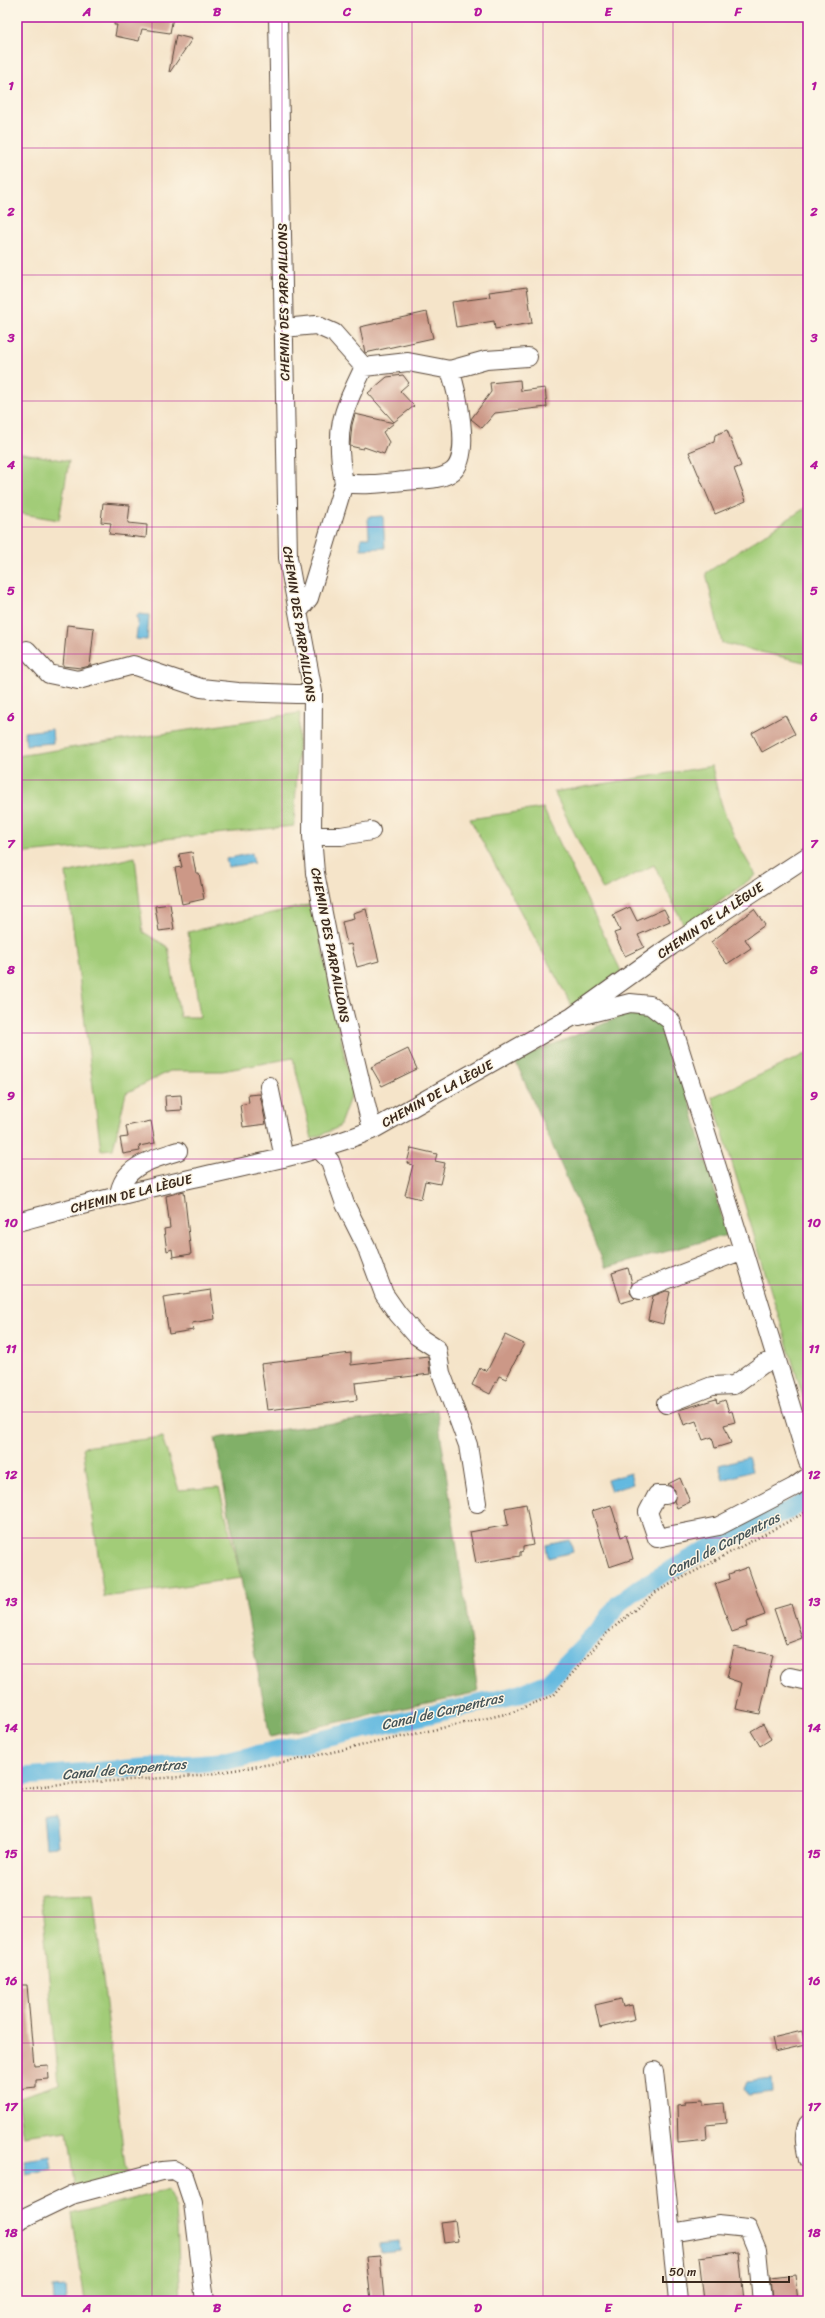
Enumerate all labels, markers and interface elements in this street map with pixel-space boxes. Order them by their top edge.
text: A [82,0,91,23]
text: B [213,0,222,23]
text: C [342,0,352,23]
text: D [474,0,482,23]
text: E [604,0,613,23]
text: F [733,0,742,23]
text: 1 [8,74,14,97]
text: 1 [811,74,817,97]
text: 2 [6,200,15,223]
text: 2 [809,200,818,223]
street label: CHEMIN DES PARPAILLONS [271,223,296,381]
text: 3 [6,326,15,349]
text: 3 [809,326,818,349]
text: 4 [6,453,16,476]
text: 4 [809,453,819,476]
street label: CHEMIN DES PARPAILLONS [276,544,323,704]
text: 5 [7,579,15,602]
text: 5 [810,579,818,602]
text: 6 [6,705,15,728]
text: 6 [809,705,818,728]
text: 7 [7,832,16,855]
text: 7 [810,832,819,855]
street label: CHEMIN DES PARPAILLONS [304,866,357,1025]
street label: CHEMIN DE LA LÈGUE [652,876,769,965]
text: 8 [6,958,15,981]
text: 8 [809,958,818,981]
street label: CHEMIN DE LA LÈGUE [377,1053,498,1134]
text: 9 [7,1084,15,1107]
text: 9 [810,1084,818,1107]
street label: CHEMIN DE LA LÈGUE [68,1167,195,1220]
text: 10 [4,1211,18,1234]
text: 10 [807,1211,821,1234]
text: 11 [5,1337,17,1360]
text: 11 [808,1337,820,1360]
text: 12 [4,1463,18,1486]
text: 12 [807,1463,821,1486]
water label: Canal de Carpentras [662,1504,786,1584]
text: 13 [5,1590,18,1613]
text: 13 [808,1590,821,1613]
water label: Canal de Carpentras [379,1685,508,1738]
text: 14 [4,1716,19,1739]
text: 14 [807,1716,822,1739]
water label: Canal de Carpentras [61,1751,189,1787]
text: 15 [4,1842,18,1865]
text: 15 [807,1842,821,1865]
text: 16 [5,1969,18,1992]
text: 16 [808,1969,821,1992]
text: 17 [4,2095,19,2118]
text: 17 [807,2095,822,2118]
text: 18 [4,2221,18,2244]
text: 18 [807,2221,821,2244]
scale bar [663,2258,789,2284]
text: 50 m [669,2261,696,2283]
text: A [82,2296,91,2318]
text: B [213,2296,222,2318]
text: C [342,2296,352,2318]
text: D [474,2296,482,2318]
text: E [604,2296,613,2318]
text: F [733,2296,742,2318]

